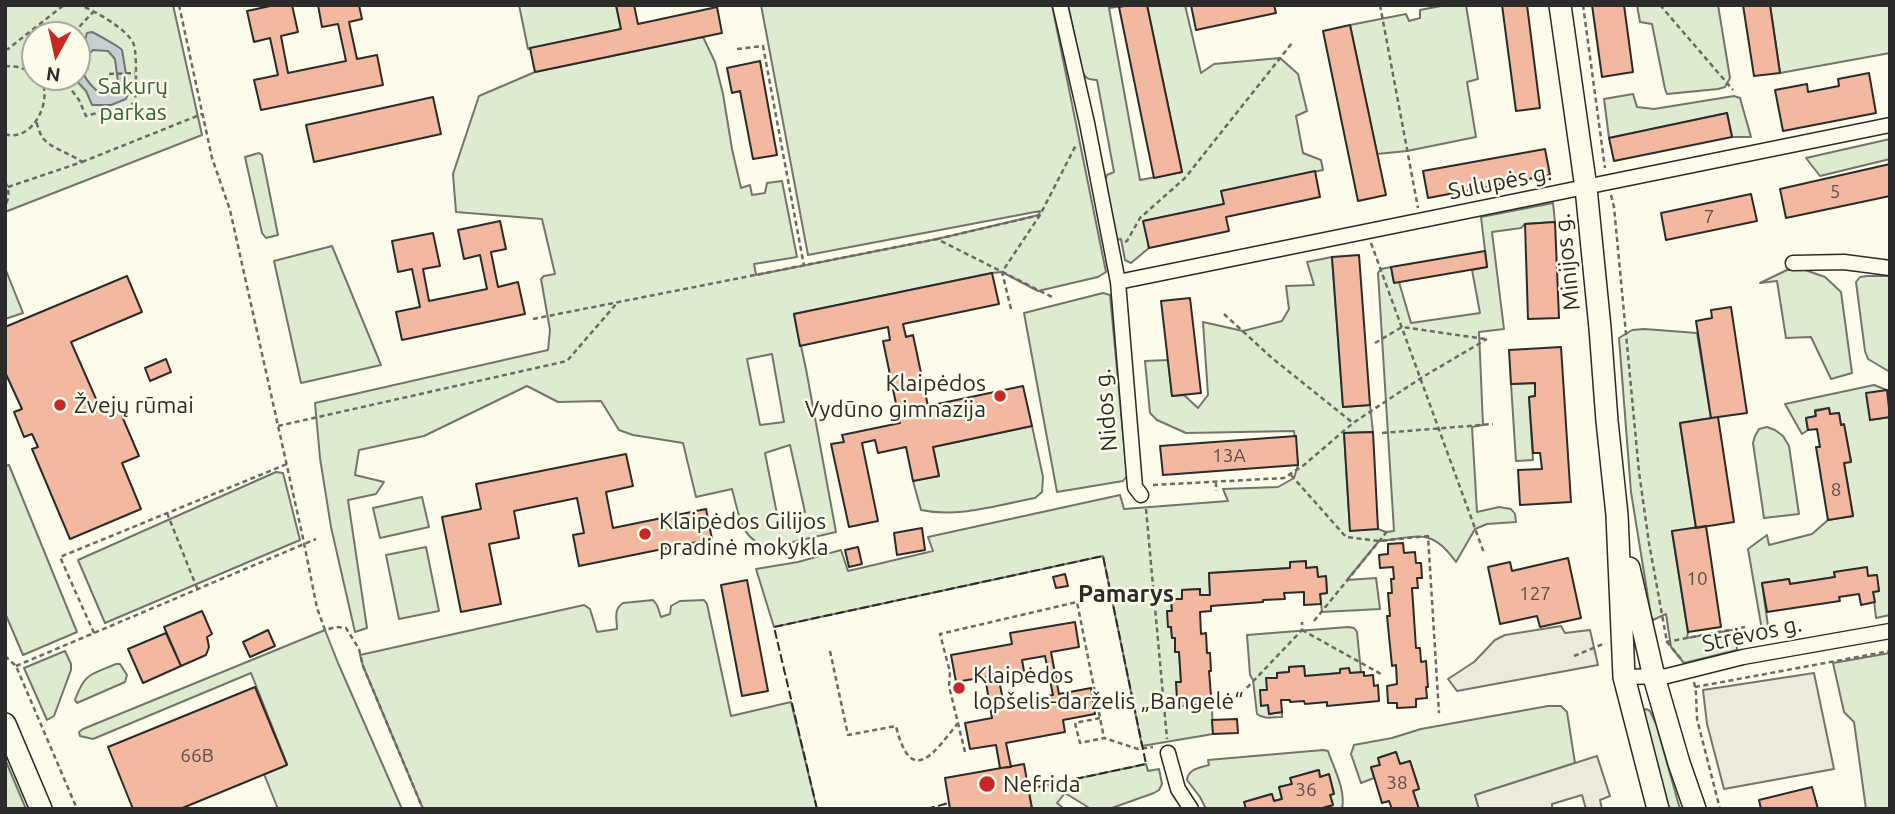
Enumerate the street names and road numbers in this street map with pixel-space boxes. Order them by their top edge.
street label: Sulupės g. [1446,158,1554,206]
street label: Minijos g. [1548,212,1586,312]
street label: Nidos g. [1089,367,1123,453]
street label: Strėvos g. [1700,610,1804,658]

